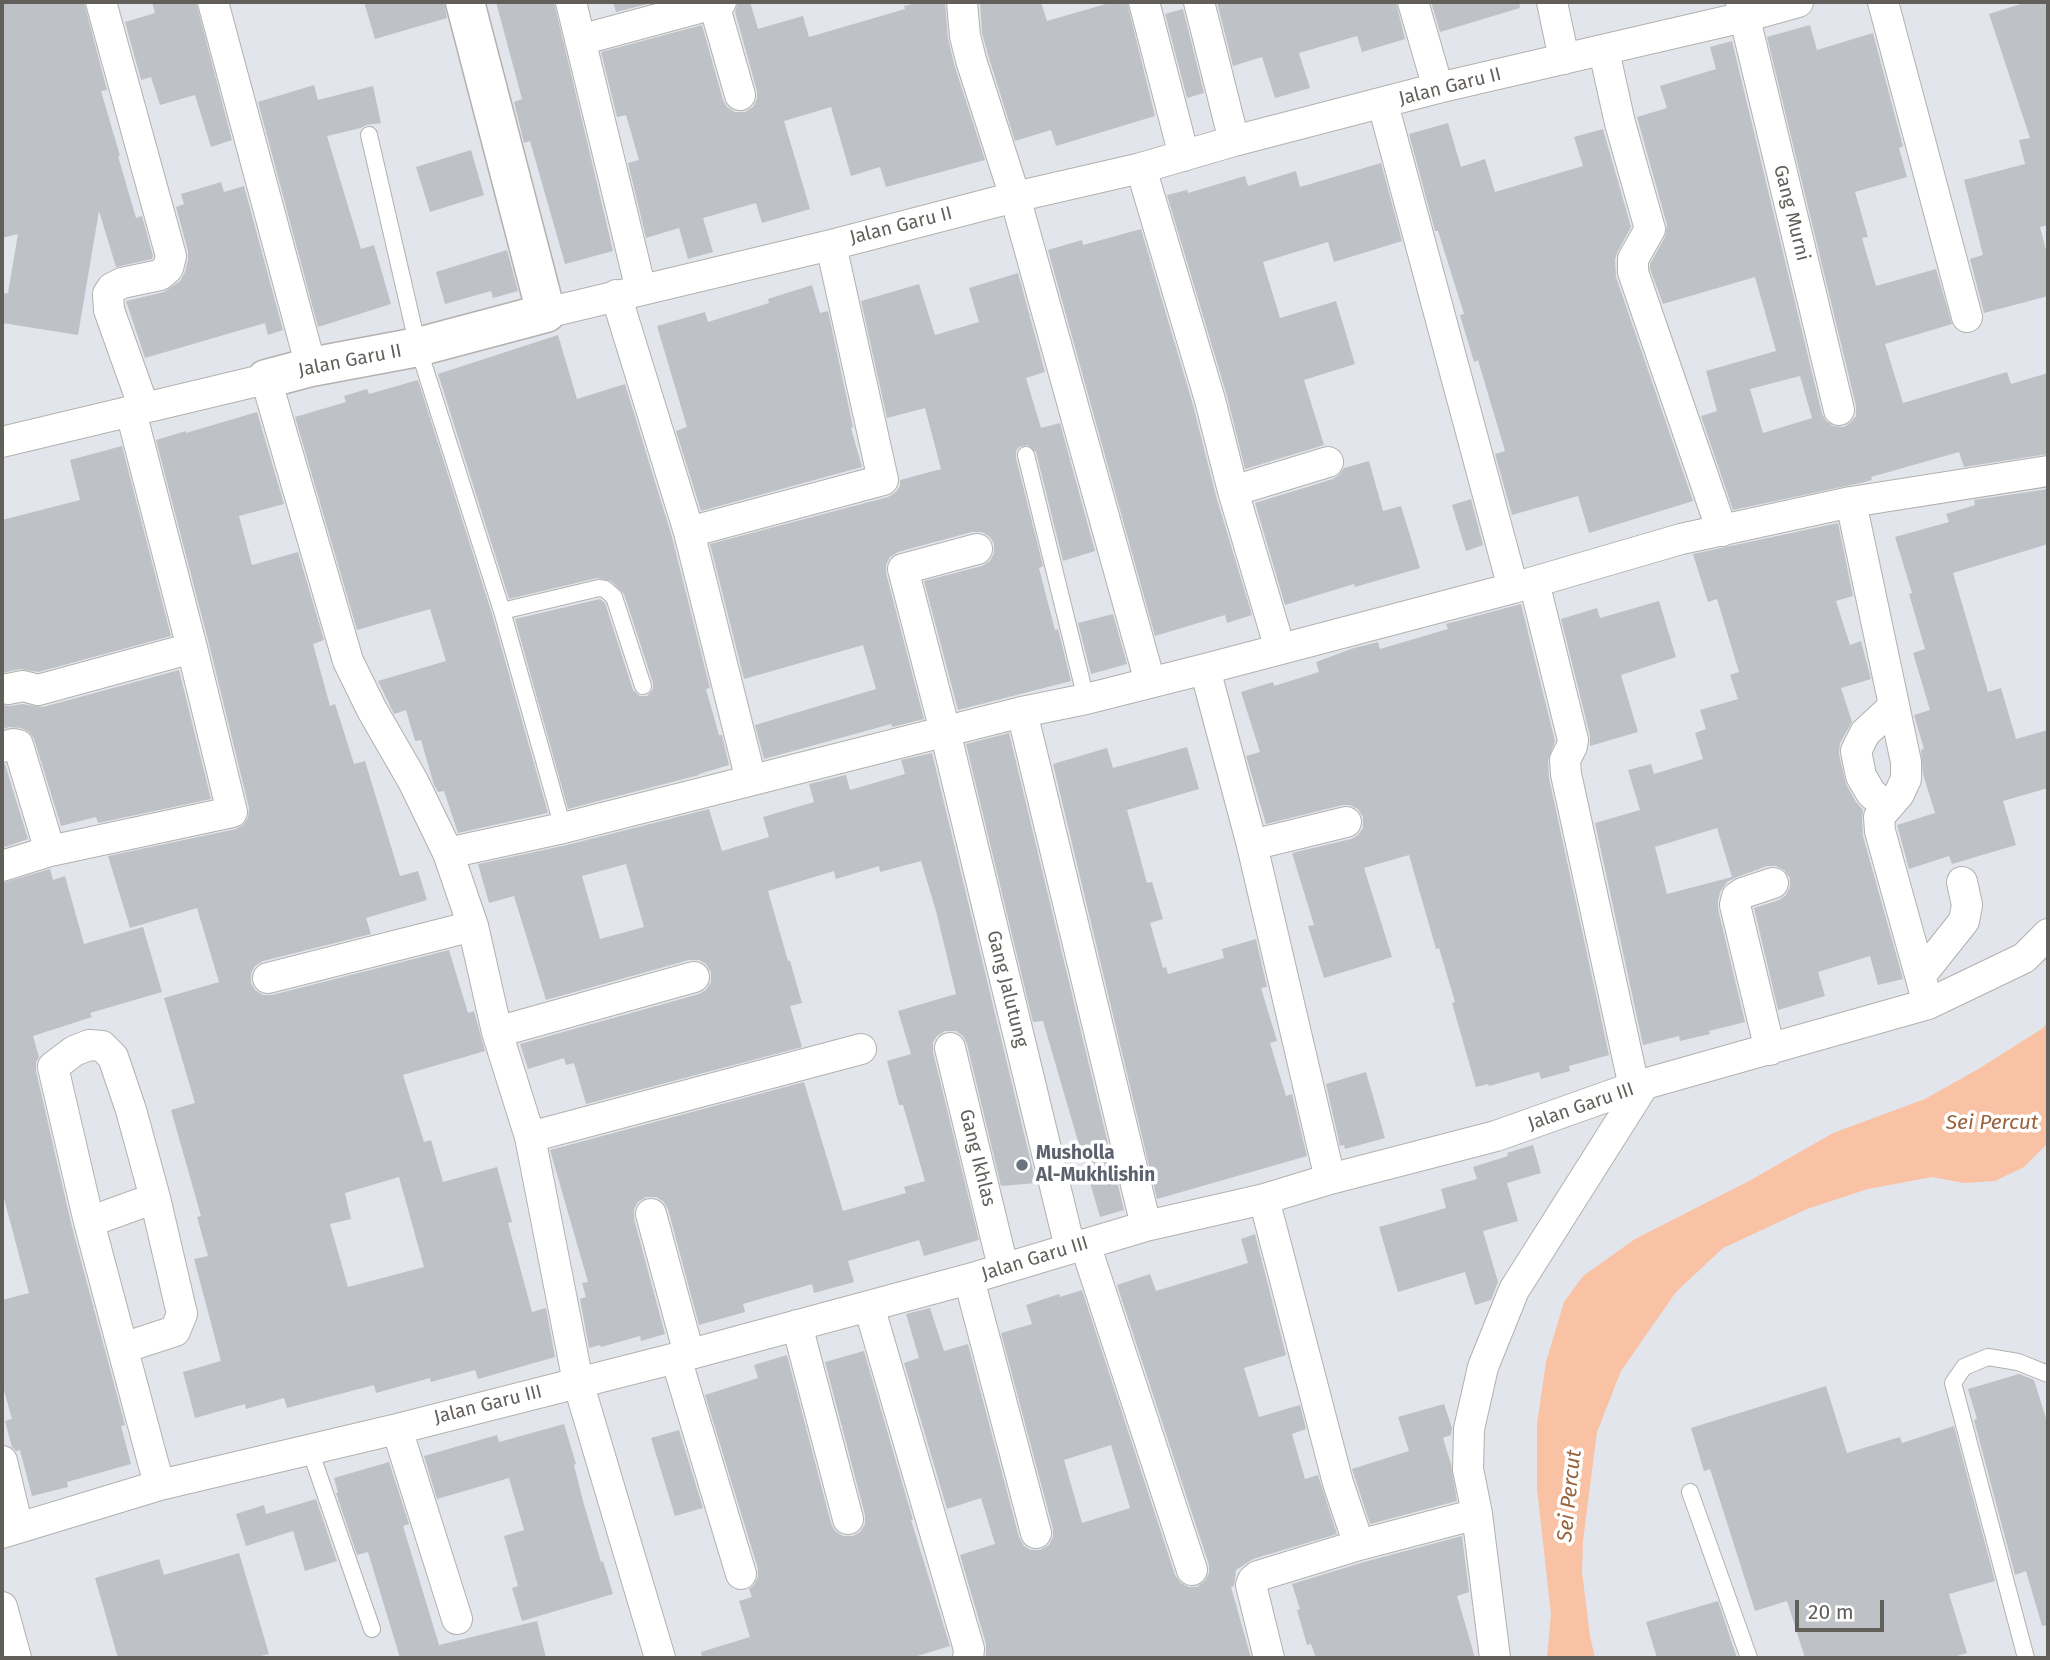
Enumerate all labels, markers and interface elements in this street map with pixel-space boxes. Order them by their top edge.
street label: Jalan Garu II [1396,63,1504,111]
street label: Gang Murni [1768,163,1814,263]
street label: Jalan Garu II [847,202,955,250]
street label: Jalan Garu II [296,340,404,382]
street label: Gang Jalutung [981,928,1033,1050]
street label: Jalan Garu III [1525,1078,1637,1136]
street label: Gang Ikhlas [954,1107,1000,1209]
water label: Sei Percut [1946,1110,2038,1136]
place label: Musholla Al-Mukhlishin [1036,1143,1155,1187]
marker: Musholla Al-Mukhlishin [1014,1157,1030,1173]
street label: Jalan Garu III [979,1232,1091,1286]
street label: Jalan Garu III [432,1381,544,1429]
water label: Sei Percut [1553,1449,1587,1543]
scale bar [1798,1586,1887,1630]
text: 20 m [1808,1599,1854,1625]

